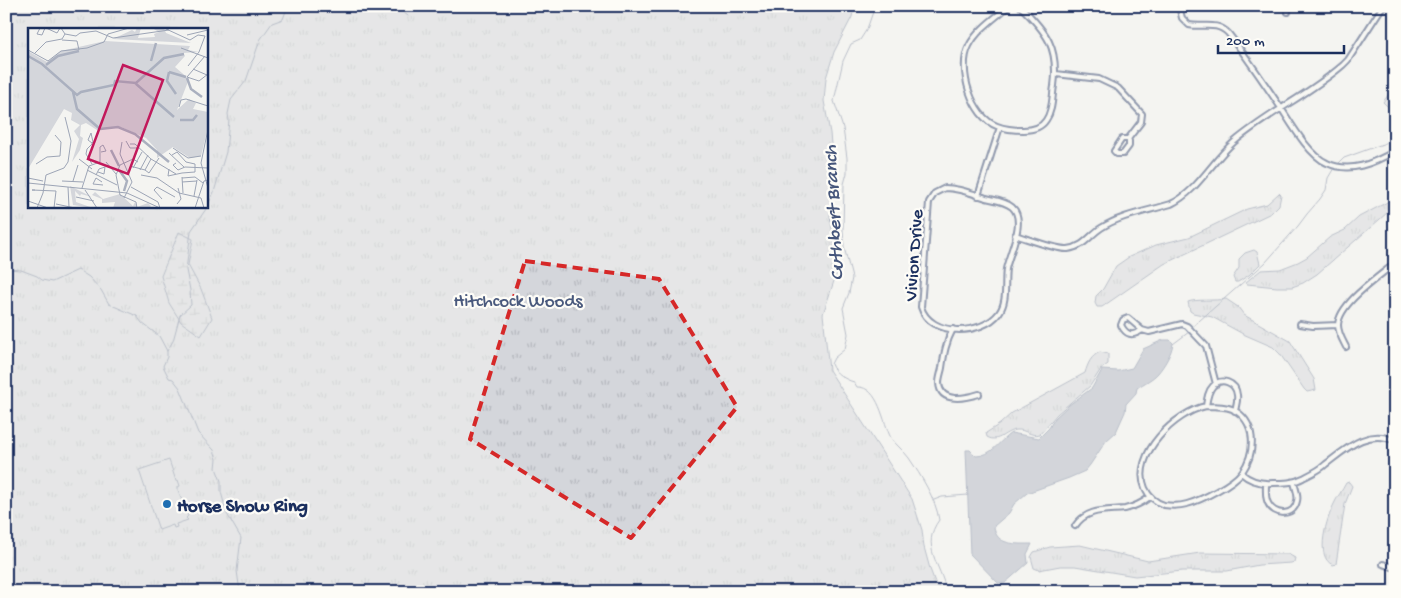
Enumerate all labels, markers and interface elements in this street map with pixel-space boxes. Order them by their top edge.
scale bar [1218,22,1345,54]
inset map [28,28,208,208]
text: 200 m [1226,33,1265,51]
water label: Cuthbert Branch [820,144,851,281]
street label: Vivion Drive [901,208,930,303]
park label: Hitchcock Woods [453,291,584,314]
place label: Horse Show Ring [177,496,308,519]
marker: Horse Show Ring [161,498,173,510]

